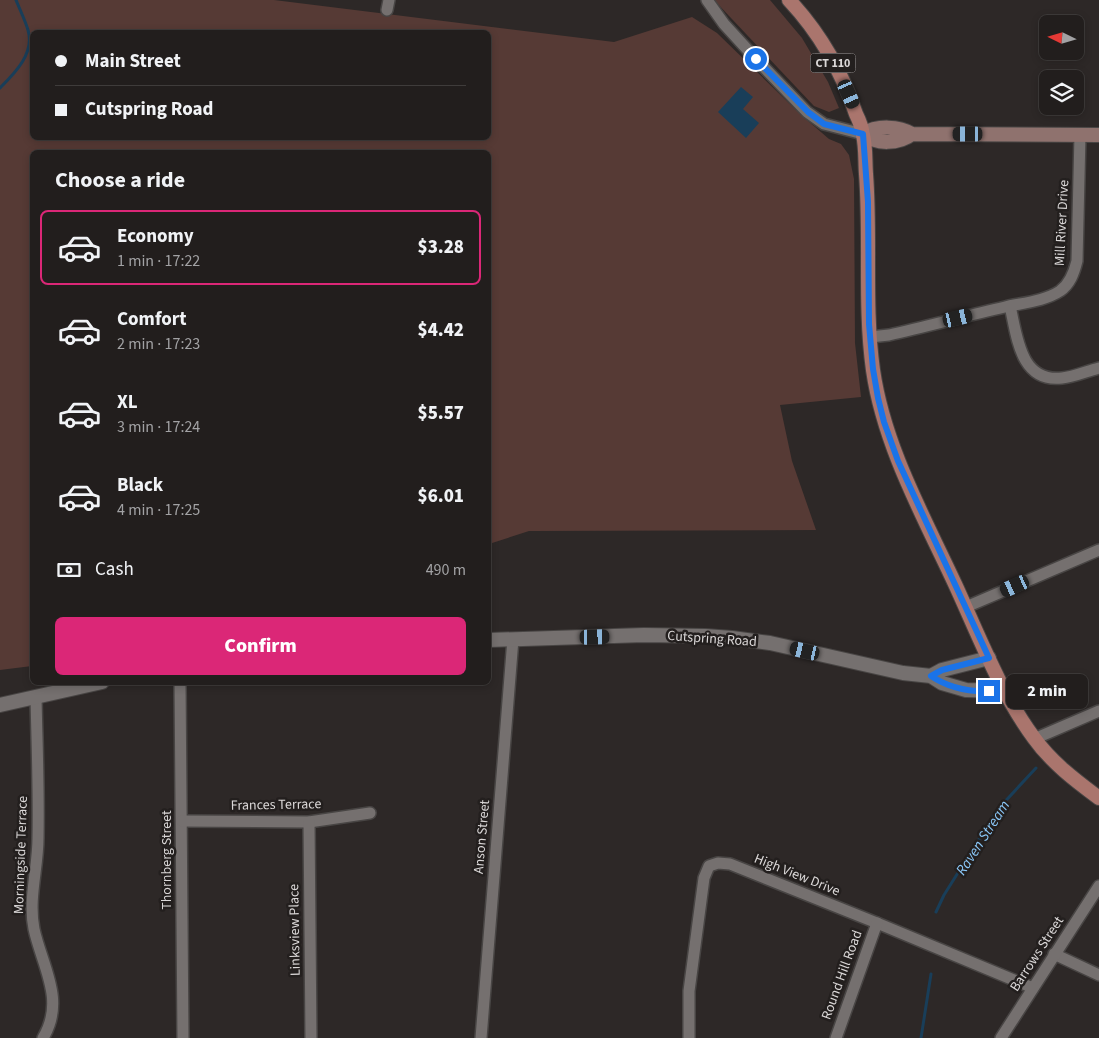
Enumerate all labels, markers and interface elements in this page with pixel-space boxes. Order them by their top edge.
north arrow [1039,15,1084,60]
map controls [1039,15,1084,115]
text: Main Street [85,48,181,75]
route start [745,48,767,70]
road number: CT 110 [810,54,856,72]
button: layers [1039,70,1084,115]
car [836,77,861,111]
text: Cutspring Road [85,96,213,123]
car [953,127,983,142]
text: Choose a ride [55,164,185,196]
street label: Mill River Drive [1050,179,1074,267]
text: Economy [117,223,194,250]
icon: car [57,225,102,270]
text: $3.28 [418,234,464,261]
text: 1 min · 17:22 [117,250,200,272]
text: Comfort [117,306,187,333]
car [941,307,974,329]
icon: car [57,308,102,353]
text: $4.42 [418,317,464,344]
text: 2 min · 17:23 [117,333,200,355]
text: XL [117,389,138,416]
icon: car [57,391,102,436]
text: $5.57 [418,400,464,427]
text: 3 min · 17:24 [117,416,200,438]
text: Black [117,472,163,499]
icon: car [57,474,102,519]
text: $6.01 [418,483,464,510]
text: 4 min · 17:25 [117,499,200,521]
icon: cash [55,556,83,584]
text: Cash [95,556,134,583]
text: 490 m [426,559,466,581]
car [998,573,1031,599]
button: Confirm [55,617,466,675]
street label: Cutspring Road [667,626,757,652]
car [579,629,610,645]
car [788,640,821,662]
callout: 2 min [1006,674,1089,708]
route end [978,680,1000,702]
text: 2 min [1027,680,1067,702]
street label: Frances Terrace [231,794,322,816]
street label: Morningside Terrace [9,796,33,914]
water label: Raven Stream [951,796,1015,880]
street label: Anson Street [469,799,495,875]
street label: Thornberg Street [157,810,177,910]
street label: High View Drive [751,849,843,901]
street label: Linksview Place [284,884,306,976]
street label: Barrows Street [1005,912,1069,996]
street label: Round Hill Road [817,927,867,1023]

